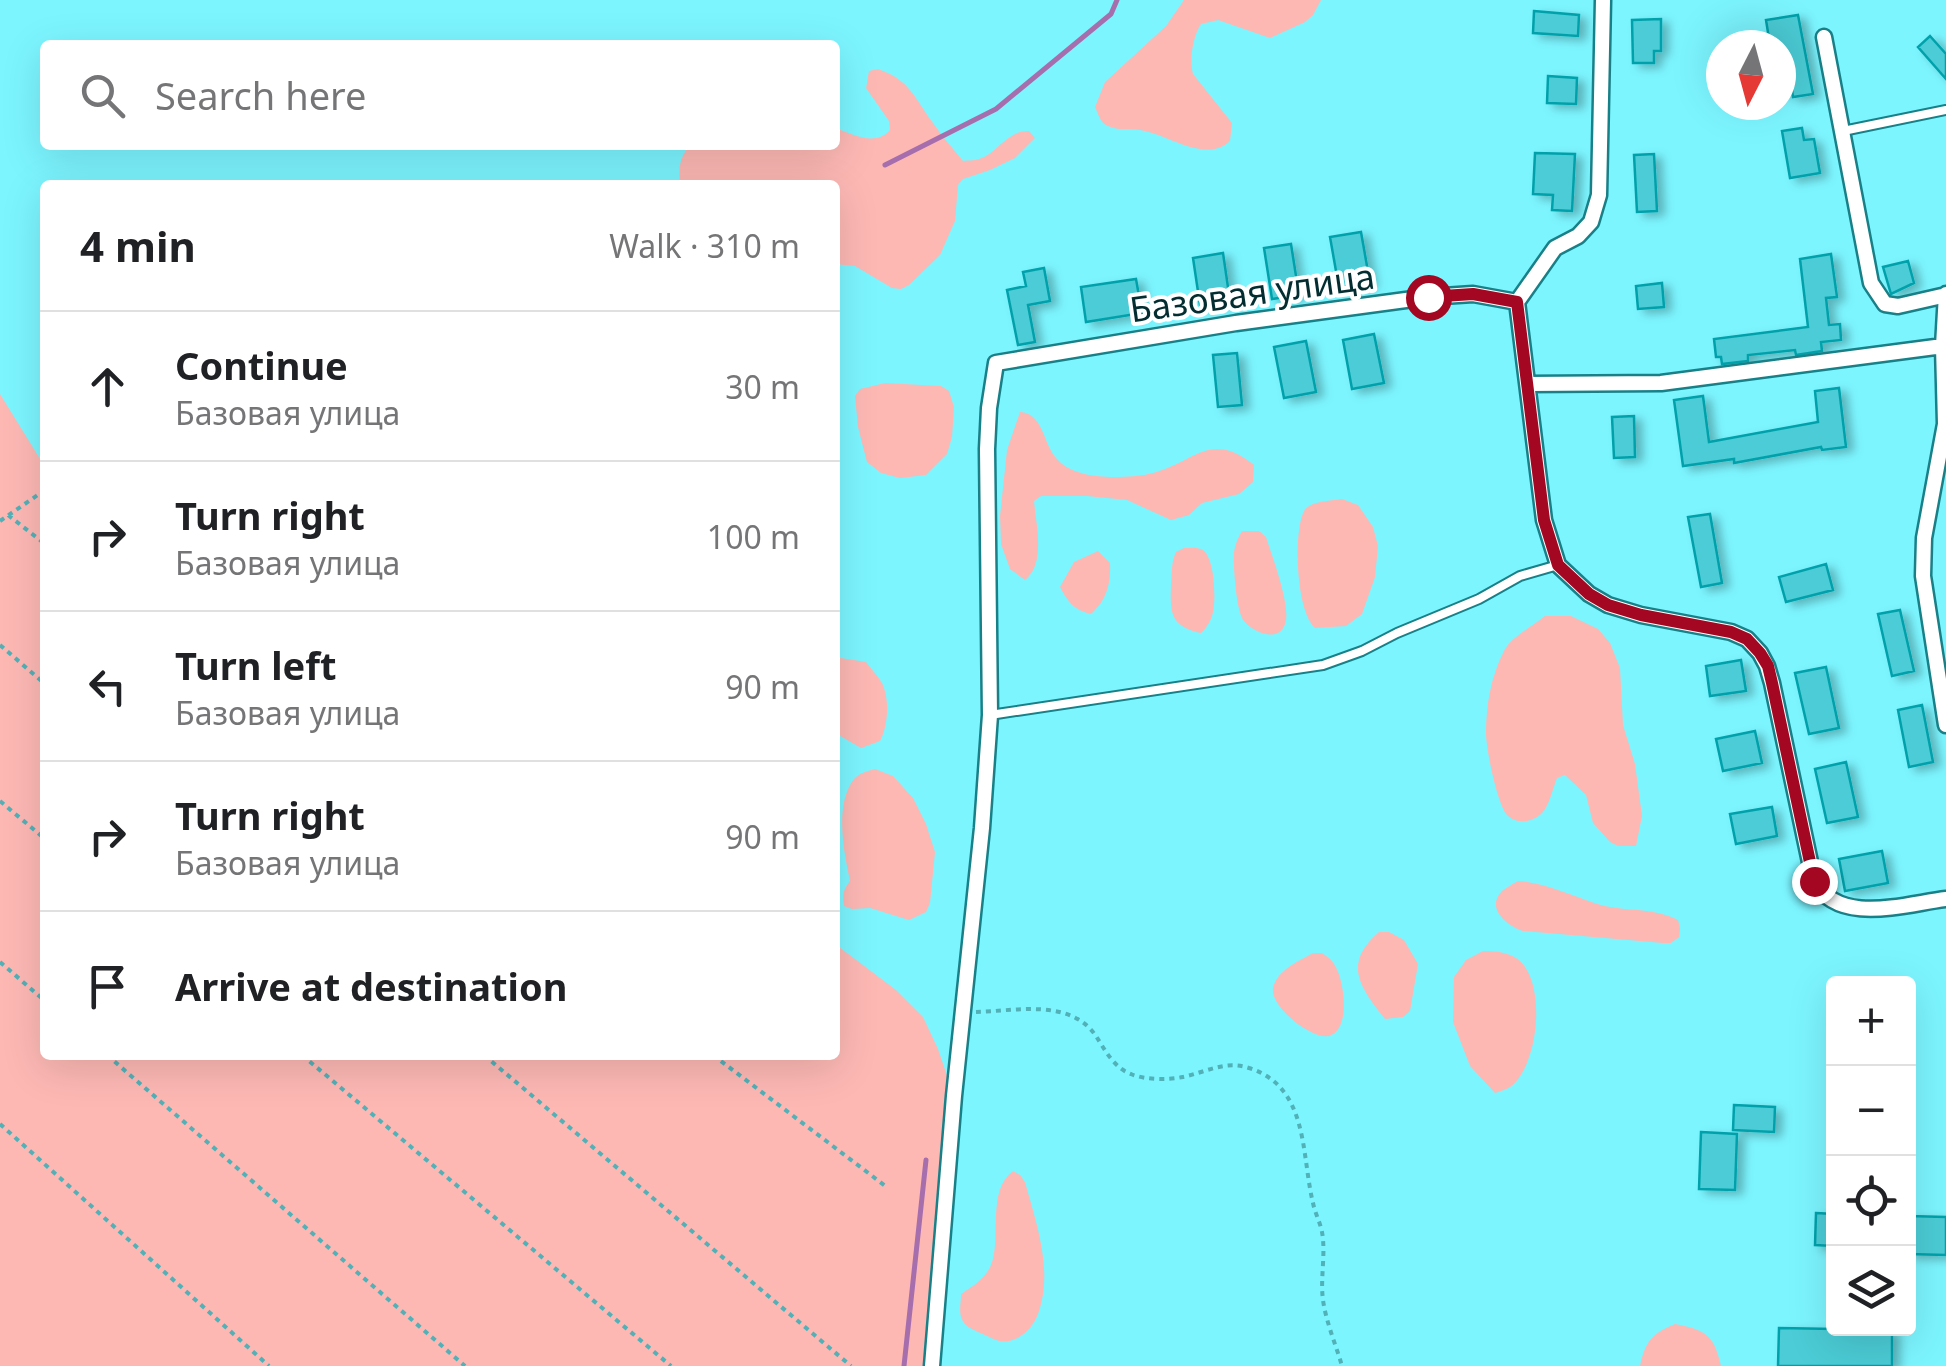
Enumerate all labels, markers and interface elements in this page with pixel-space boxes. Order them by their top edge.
north arrow [1706,30,1796,120]
search box [40,40,840,150]
icon: search [75,68,130,123]
text: Search here [155,69,366,121]
text: 4 min [80,217,196,274]
text: Walk · 310 m [609,224,800,267]
street label: Базовая улица [1127,252,1377,332]
route start [1406,275,1452,321]
text: Continue [175,339,348,391]
icon: ahead [80,359,135,414]
text: 30 m [725,365,800,408]
text: Базовая улица [175,391,400,434]
text: Turn right [175,489,365,541]
icon: right [80,509,135,564]
text: 100 m [707,515,800,558]
text: Базовая улица [175,541,400,584]
text: Turn left [175,639,337,691]
icon: left [80,659,135,714]
text: 90 m [725,665,800,708]
text: Базовая улица [175,691,400,734]
text: Turn right [175,789,365,841]
icon: right [80,809,135,864]
text: 90 m [725,815,800,858]
text: Базовая улица [175,841,400,884]
route end [1792,859,1838,905]
icon: arrive [80,959,135,1014]
text: Arrive at destination [175,960,567,1012]
map controls [1826,976,1916,1336]
button: + [1826,976,1916,1066]
button: − [1826,1066,1916,1156]
button: locate [1826,1156,1916,1246]
button: layers [1826,1246,1916,1336]

